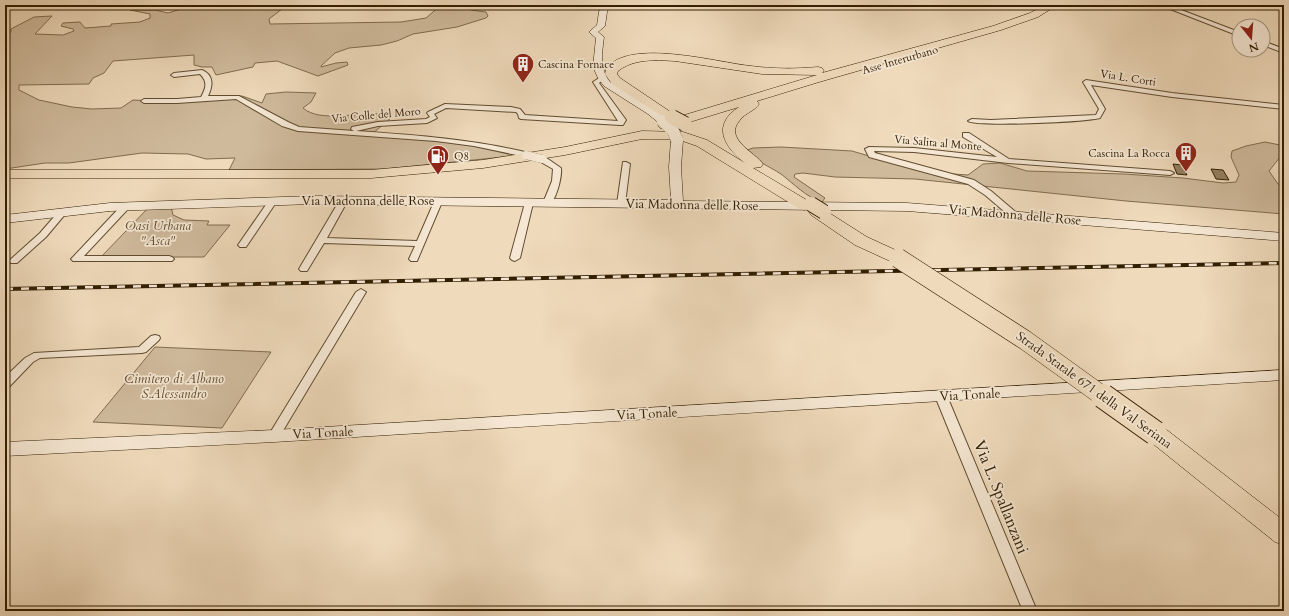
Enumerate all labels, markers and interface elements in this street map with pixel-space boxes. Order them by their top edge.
north arrow [1231,18,1271,58]
text: N [1247,39,1261,56]
street label: Asse Interurbano [860,42,940,78]
building icon: Cascina Fornace [510,51,536,84]
place label: Cascina Fornace [538,57,614,72]
street label: Via L. Corti [1099,66,1157,90]
street label: Via Colle del Moro [331,104,421,126]
street label: Via Salita al Monte [894,132,982,154]
building icon: Cascina La Rocca [1173,140,1199,173]
fuel station icon: Q8 [425,143,451,176]
place label: Cascina La Rocca [1088,146,1170,161]
place label: Q8 [454,149,469,164]
street label: Via Madonna delle Rose [301,192,435,210]
street label: Via Madonna delle Rose [625,195,759,215]
street label: Via Madonna delle Rose [948,200,1082,230]
park label: Oasi Urbana "Asca" [125,217,191,250]
street label: Strada Statale 671 della Val Seriana [1012,327,1176,453]
park label: Cimitero di Albano S.Alessandro [124,370,224,403]
street label: Via Tonale [939,384,1001,406]
street label: Via Tonale [616,403,678,425]
street label: Via Tonale [292,422,354,444]
street label: Via L. Spallanzani [968,437,1034,558]

